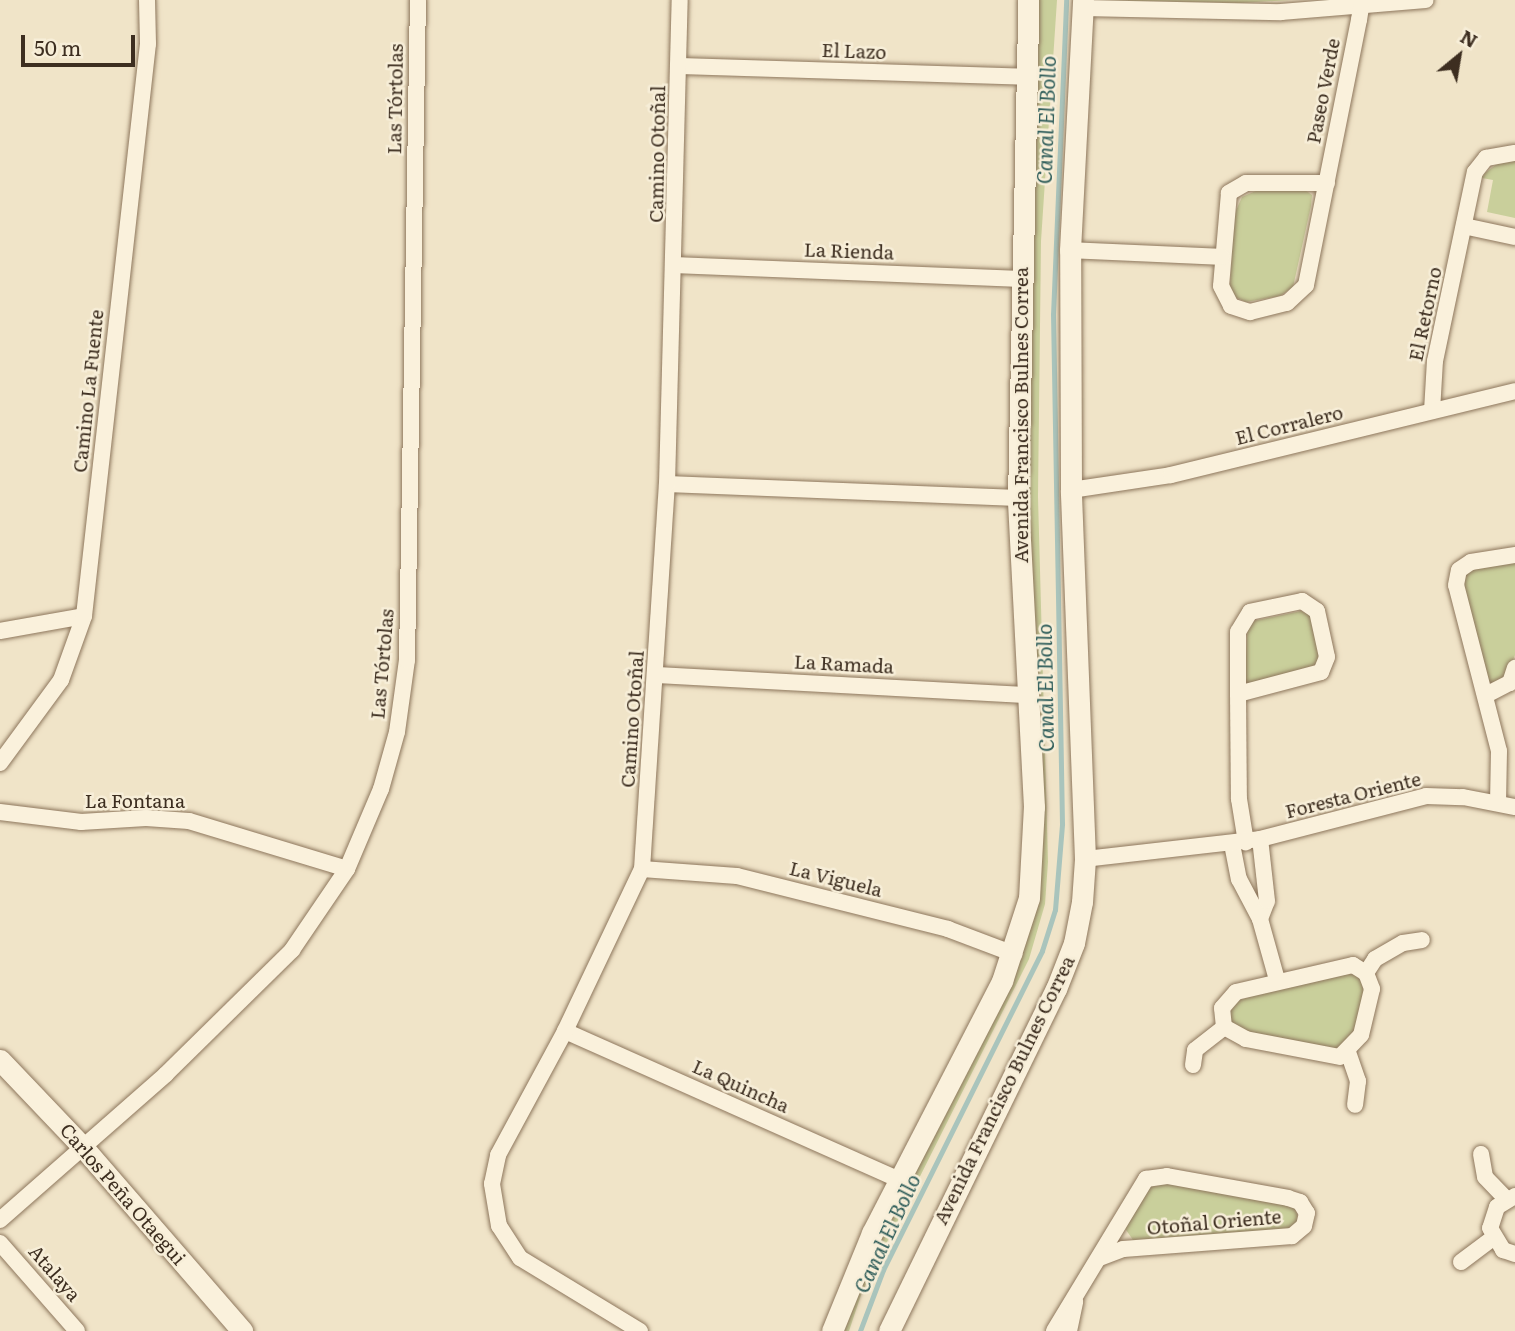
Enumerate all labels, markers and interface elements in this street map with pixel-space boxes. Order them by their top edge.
scale bar [24,21,138,65]
north arrow [1424,21,1494,91]
text: N [1456,22,1483,54]
text: 50 m [34,31,81,62]
street label: Paseo Verde [1302,36,1344,146]
street label: El Lazo [821,38,887,64]
street label: Las Tórtolas [383,44,407,154]
water label: Canal El Bollo [1030,55,1060,185]
street label: Camino Otoñal [644,85,670,223]
street label: La Rienda [804,238,894,264]
street label: El Retorno [1404,265,1446,363]
street label: Avenida Francisco Bulnes Correa [1010,267,1032,563]
street label: Camino La Fuente [68,308,108,474]
street label: El Corralero [1233,401,1345,449]
street label: Las Tórtolas [366,608,398,720]
water label: Canal El Bollo [1030,624,1058,752]
street label: Camino Otoñal [616,650,648,788]
street label: La Ramada [793,650,895,678]
street label: Foresta Oriente [1283,767,1423,823]
street label: La Fontana [85,790,185,812]
street label: La Viguela [787,856,885,902]
street label: Avenida Francisco Bulnes Correa [929,952,1079,1228]
street label: La Quincha [689,1055,793,1117]
street label: Carlos Peña Otaegui [55,1119,191,1269]
water label: Canal El Bollo [847,1169,925,1297]
street label: Otoñal Oriente [1146,1205,1282,1239]
street label: Atalaya [24,1240,86,1306]

